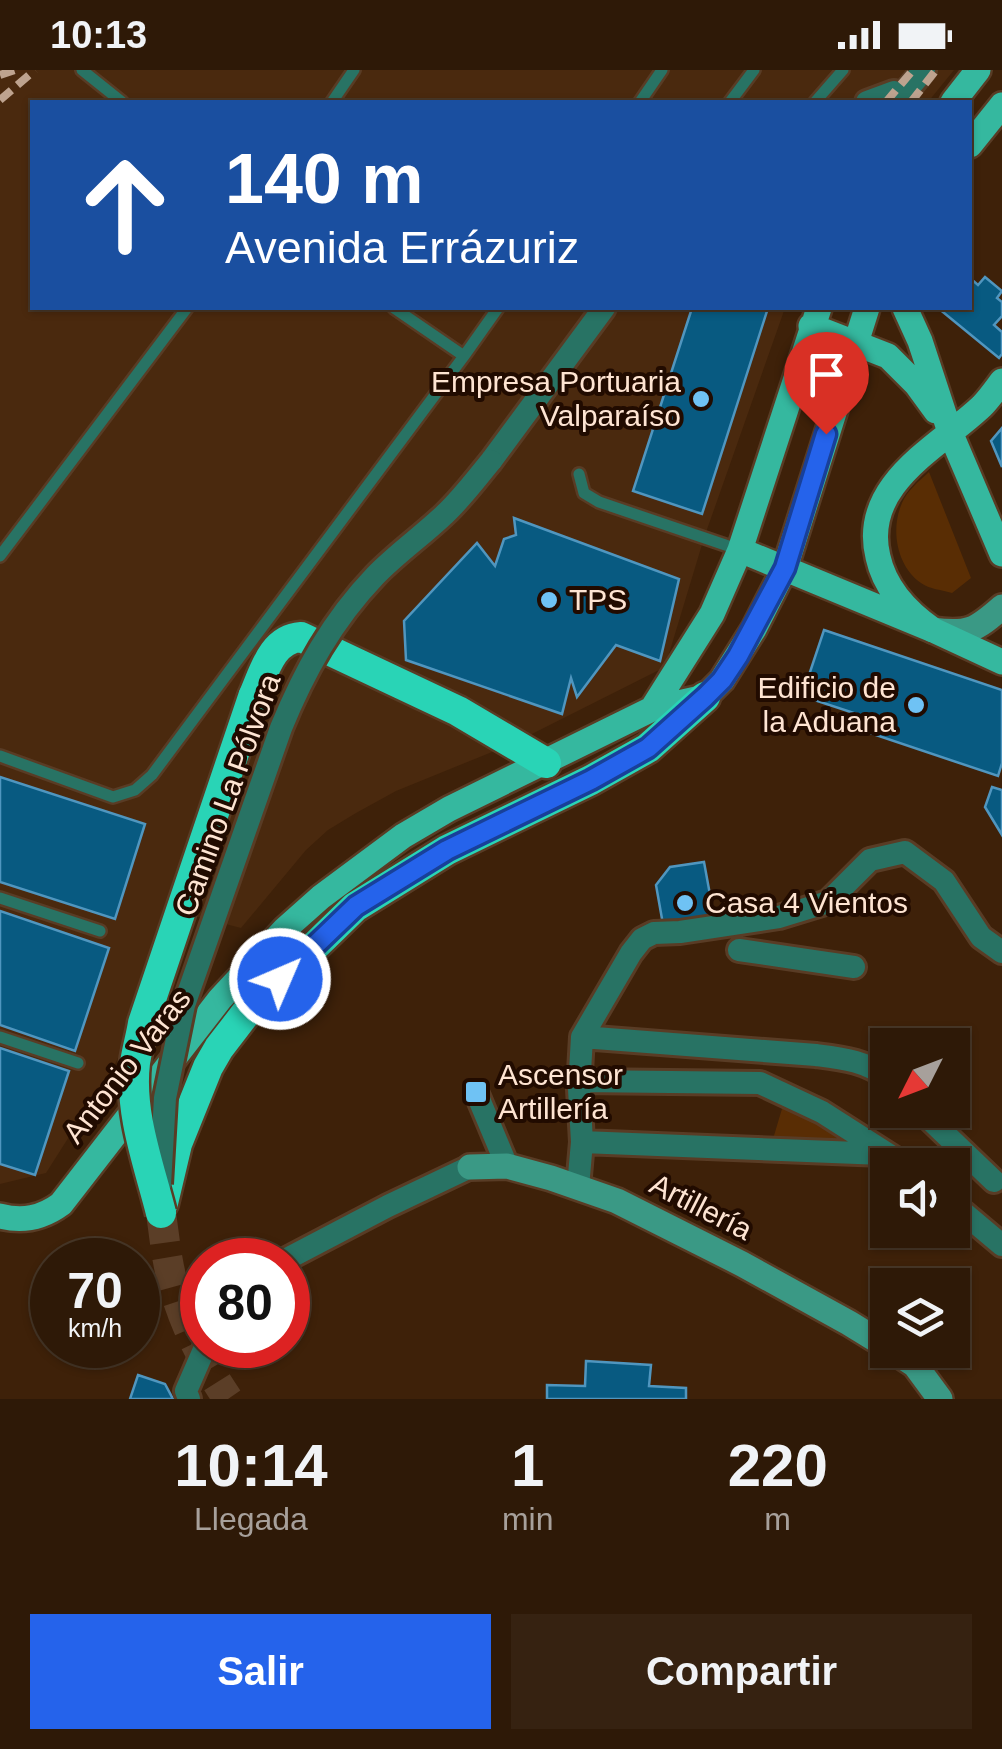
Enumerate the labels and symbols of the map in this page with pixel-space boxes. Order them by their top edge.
pin [784,332,869,435]
place label: Empresa Portuaria Valparaíso [431,365,681,432]
marker: Empresa Portuaria Valparaíso [690,388,712,410]
place label: TPS [569,583,627,616]
marker: TPS [538,589,560,611]
street label: Camino La Pólvora [168,669,287,920]
place label: Edificio de la Aduana [758,671,896,738]
marker: Edificio de la Aduana [905,694,927,716]
place label: Casa 4 Vientos [705,886,908,919]
marker: Casa 4 Vientos [674,892,696,914]
position arrow [228,927,332,1031]
street label: Antonio Varas [56,982,197,1149]
north arrow [870,1028,970,1128]
place label: Ascensor Artillería [498,1058,623,1125]
marker: Ascensor Artillería [463,1079,489,1105]
street label: Artillería [645,1167,758,1246]
speed limit sign: 80 [180,1238,310,1368]

